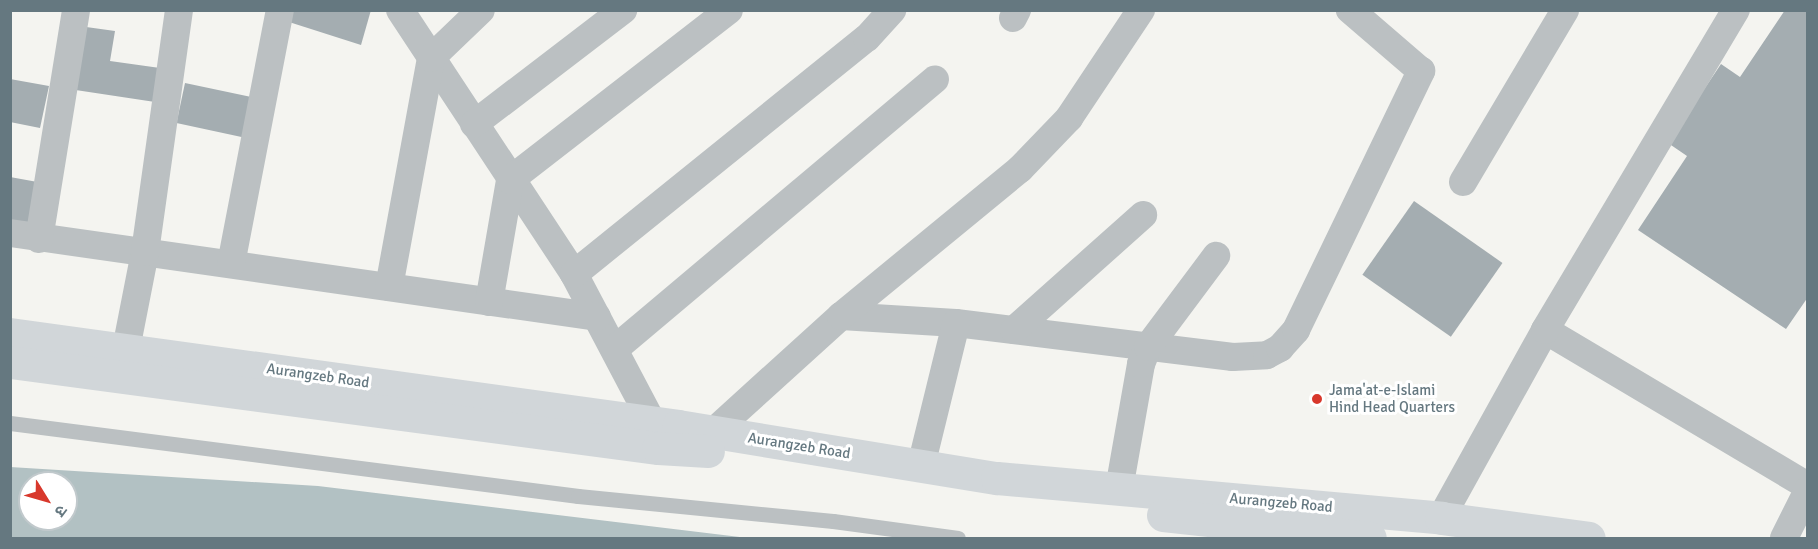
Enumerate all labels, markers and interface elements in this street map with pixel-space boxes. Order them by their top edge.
street label: Aurangzeb Road [265,360,371,392]
place label: Jama'at-e-Islami Hind Head Quarters [1329,381,1455,416]
marker: Jama'at-e-Islami Hind Head Quarters [1310,392,1324,406]
street label: Aurangzeb Road [746,429,852,463]
north arrow [18,471,78,531]
street label: Aurangzeb Road [1229,490,1333,516]
text: उ [50,501,72,520]

